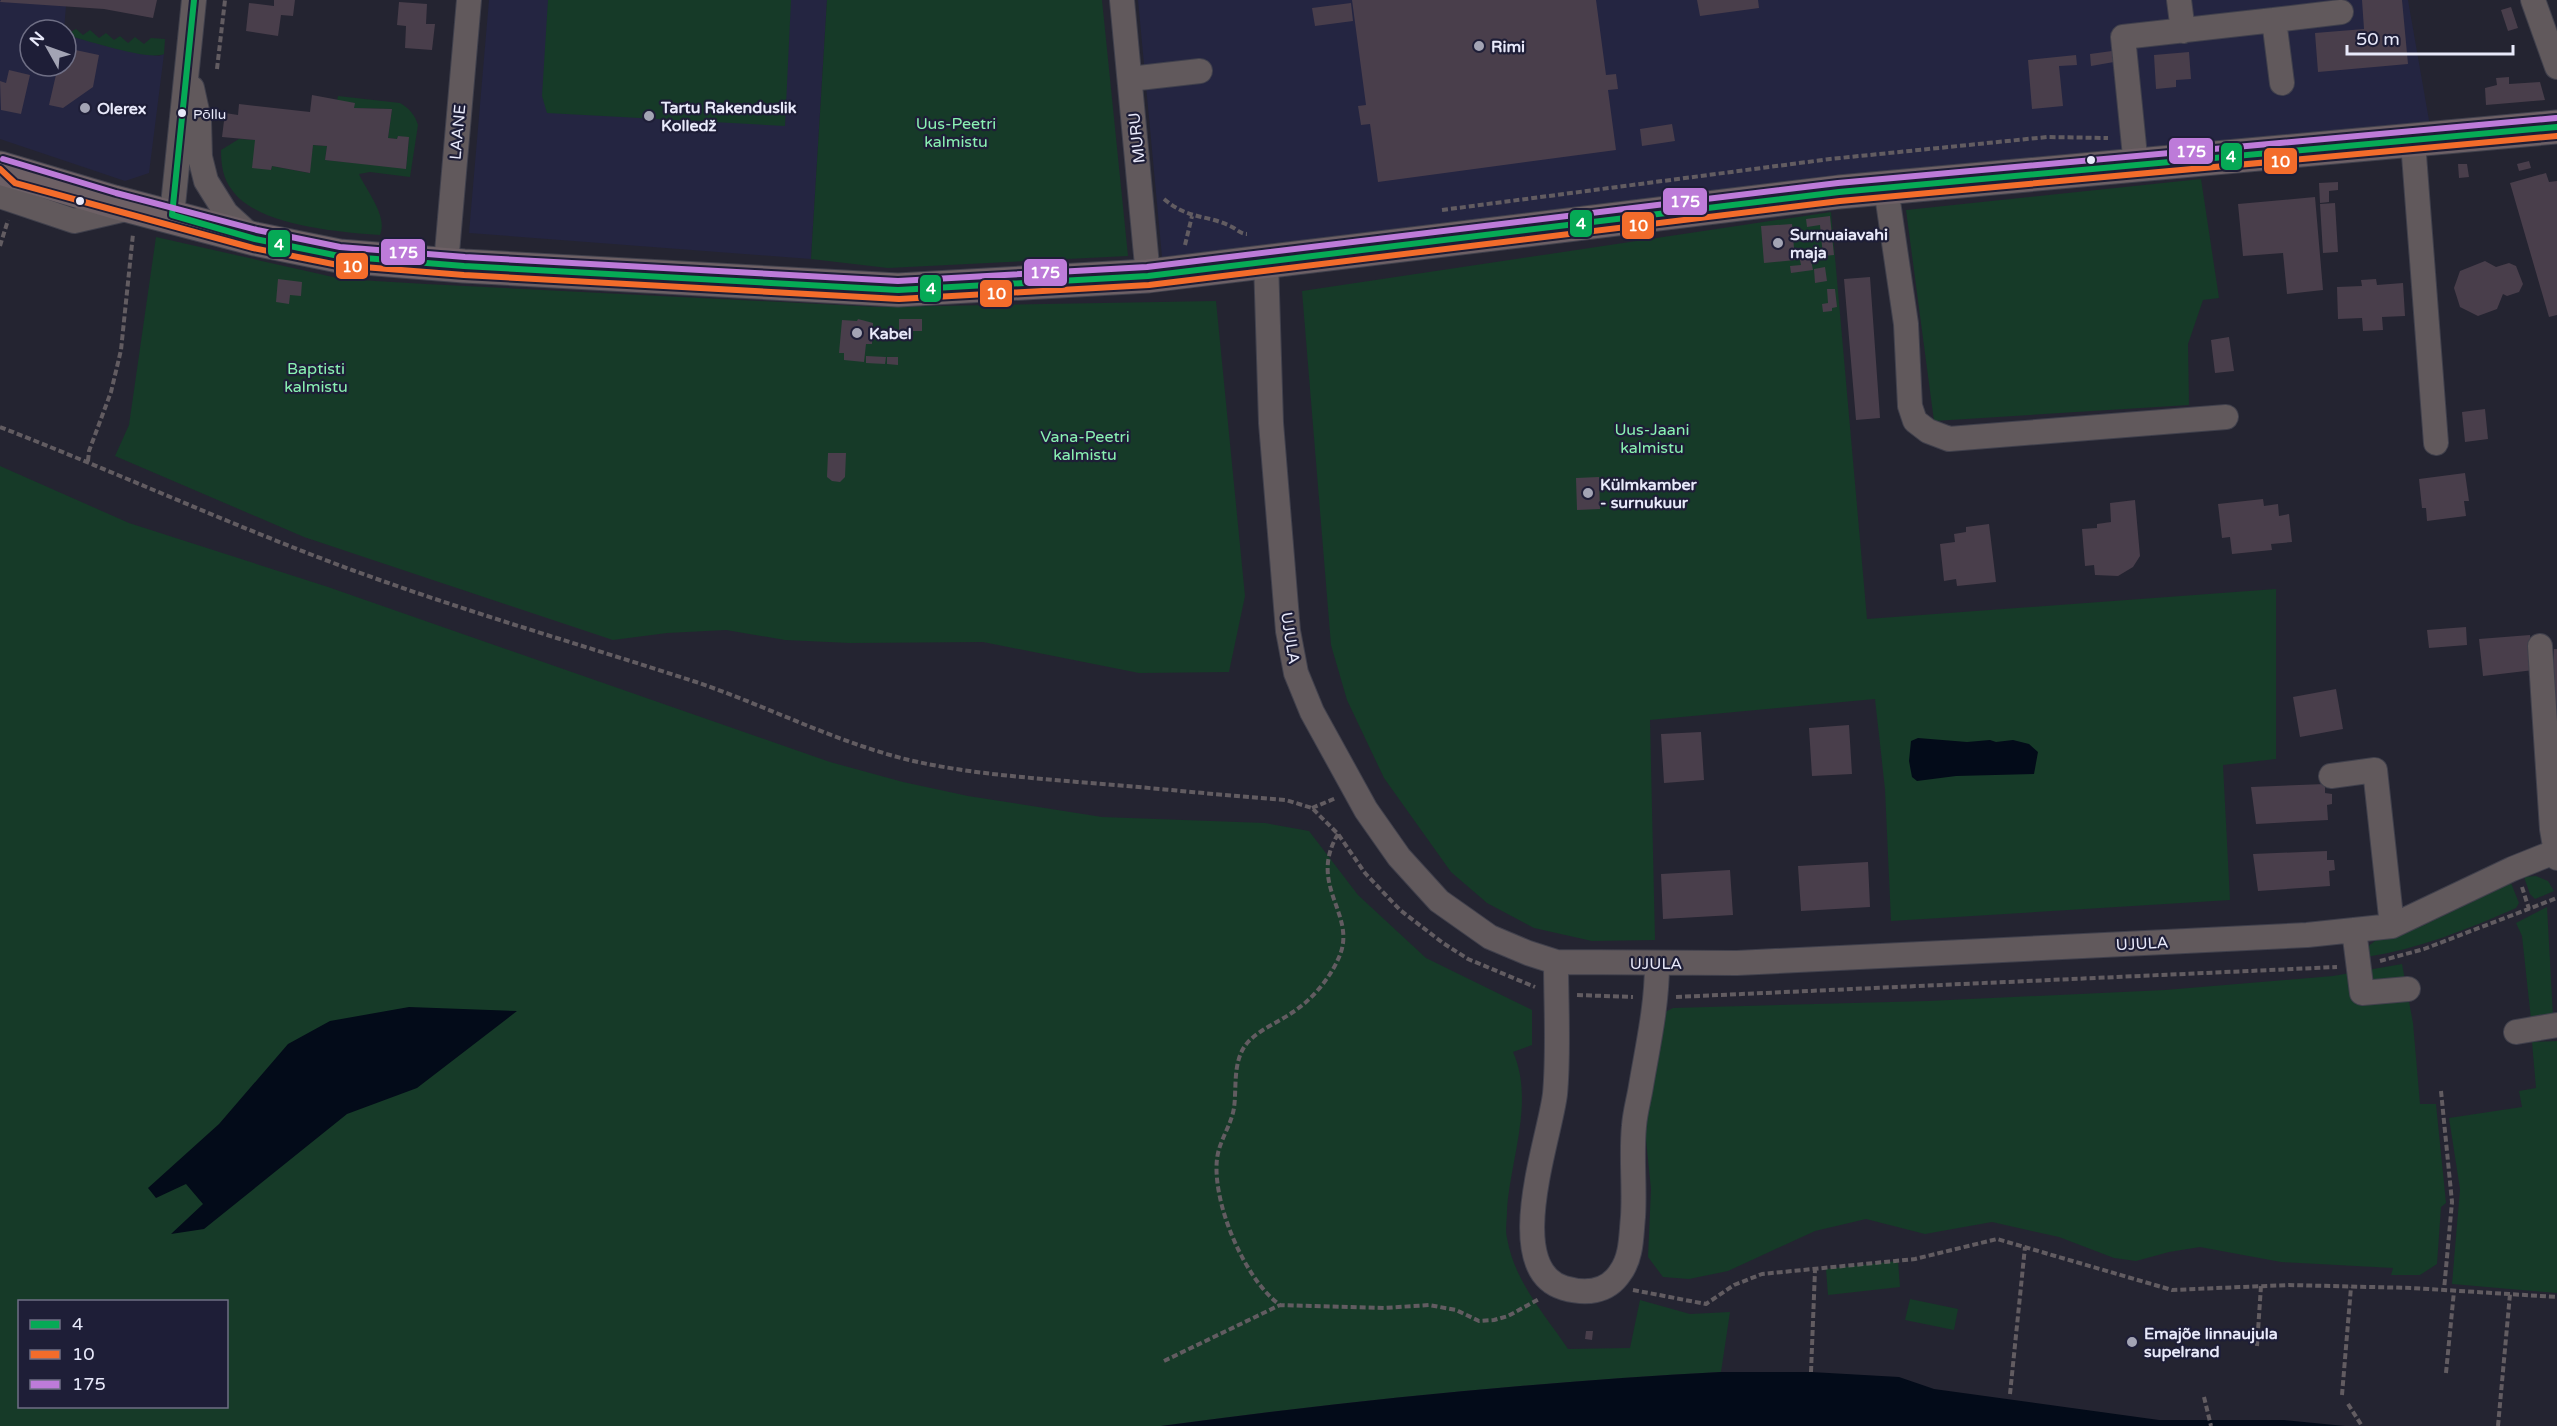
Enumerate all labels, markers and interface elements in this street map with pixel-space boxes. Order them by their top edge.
north arrow [18,18,78,78]
scale bar [2347,18,2514,56]
text: N [25,28,49,50]
text: 50 m [2356,28,2400,50]
place label: Rimi [1491,37,1525,57]
marker: Rimi [1472,39,1486,53]
place label: Tartu Rakenduslik Kolledž [660,98,797,136]
place label: Olerex [97,99,147,119]
marker: Olerex [78,101,92,115]
street label: LAANE [446,104,470,161]
place label: Põllu [193,106,226,123]
marker: Põllu [176,107,188,119]
marker: Tartu Rakenduslik Kolledž [642,109,656,123]
street label: MURU [1124,111,1150,164]
park label: Uus-Peetri kalmistu [916,114,996,152]
line badge: 175 [2168,137,2214,165]
text: 175 [2176,142,2206,162]
line badge: 4 [2220,142,2243,171]
text: 4 [2226,147,2236,167]
line badge: 10 [2263,147,2298,175]
text: 10 [2270,152,2290,172]
unlabelled marker [2085,154,2097,166]
line badge: 175 [1662,187,1708,216]
text: 175 [1670,192,1700,212]
unlabelled marker [74,195,86,207]
line badge: 4 [1569,209,1593,238]
line badge: 10 [1621,211,1655,240]
text: 4 [1576,214,1586,234]
text: 10 [1628,216,1648,236]
place label: Surnuaiavahi maja [1790,225,1888,263]
line badge: 4 [267,229,291,258]
text: 4 [274,235,284,255]
marker: Surnuaiavahi maja [1771,236,1785,250]
line badge: 175 [380,238,426,266]
text: 175 [388,243,418,263]
line badge: 10 [335,252,369,280]
text: 10 [342,257,362,277]
line badge: 175 [1023,258,1068,287]
text: 175 [1030,263,1060,283]
line badge: 4 [919,274,942,303]
text: 4 [926,279,936,299]
line badge: 10 [979,279,1013,308]
text: 10 [986,284,1006,304]
place label: Kabel [869,324,912,344]
marker: Kabel [850,326,864,340]
park label: Baptisti kalmistu [284,359,348,397]
park label: Uus-Jaani kalmistu [1615,420,1689,458]
park label: Vana-Peetri kalmistu [1040,427,1130,465]
place label: Külmkamber - surnukuur [1600,475,1698,513]
marker: Külmkamber - surnukuur [1581,486,1595,500]
street label: UJULA [1276,611,1304,666]
street label: UJULA [2115,933,2169,955]
street label: UJULA [1630,954,1682,974]
legend [18,1300,228,1408]
text: 4 [72,1313,83,1335]
place label: Emajõe linnaujula supelrand [2144,1324,2278,1362]
marker: Emajõe linnaujula supelrand [2125,1335,2139,1349]
text: 10 [72,1343,95,1365]
text: 175 [72,1373,106,1395]

